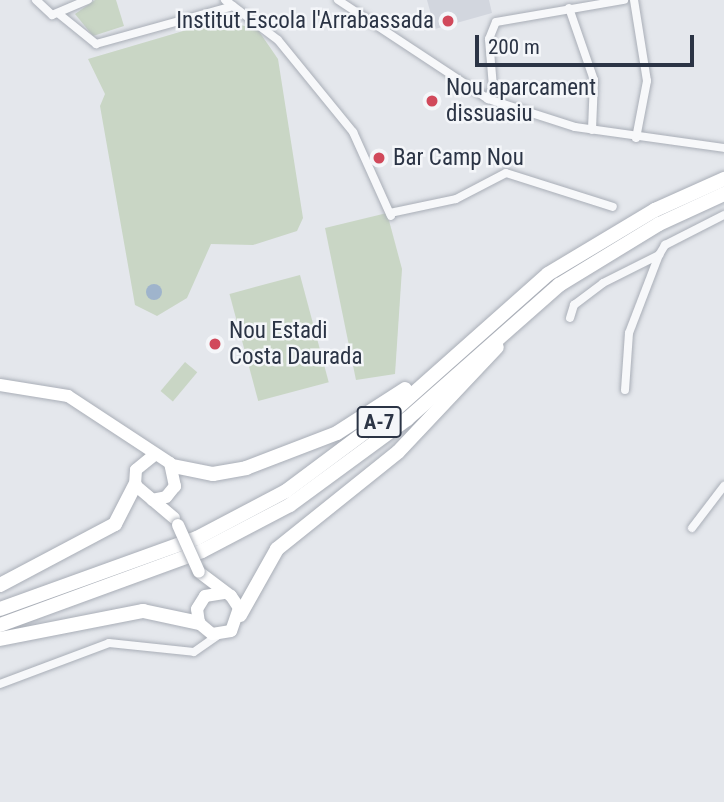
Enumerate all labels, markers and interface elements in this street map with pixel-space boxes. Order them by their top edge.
place label: Institut Escola l'Arrabassada [176,7,434,35]
marker: Institut Escola l'Arrabassada [440,13,456,29]
scale bar [479,21,698,65]
text: 200 m [488,35,540,59]
place label: Nou aparcament dissuasiu [446,74,596,128]
marker: Nou aparcament dissuasiu [424,93,440,109]
place label: Bar Camp Nou [393,144,524,172]
marker: Bar Camp Nou [371,150,387,166]
place label: Nou Estadi Costa Daurada [229,317,362,371]
marker: Nou Estadi Costa Daurada [207,336,223,352]
road number: A-7 [356,404,402,440]

